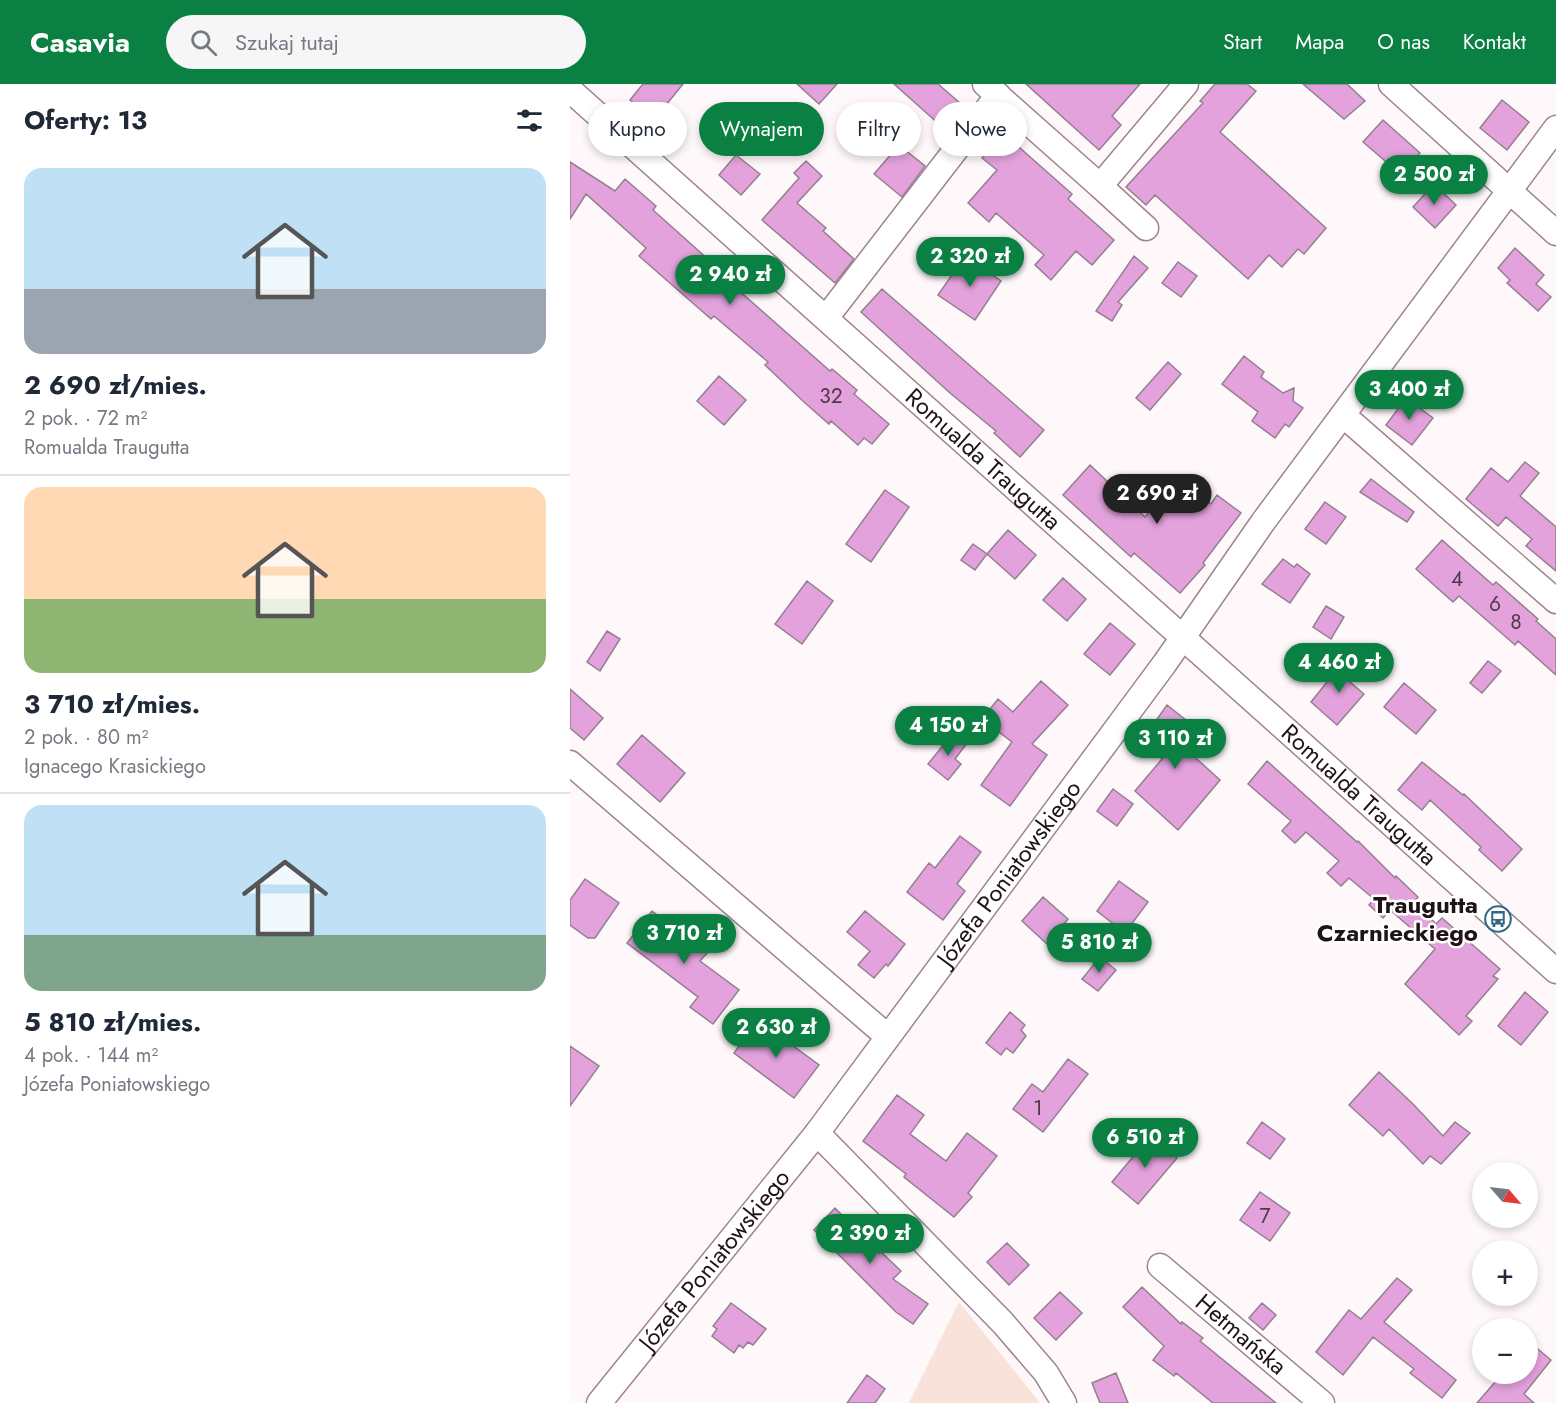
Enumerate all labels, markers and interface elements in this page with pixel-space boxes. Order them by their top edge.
search box [166,15,586,69]
text: Casavia [30,22,130,63]
icon: search [187,26,220,59]
text: Szukaj tutaj [235,26,339,58]
text: Start [1223,27,1262,57]
text: Mapa [1295,27,1344,57]
text: O nas [1377,27,1430,57]
text: Kontakt [1463,27,1526,57]
text: Oferty: 13 [24,101,147,139]
chip: Kupno [588,102,687,156]
chip: Wynajem [699,102,824,156]
chip: Filtry [836,102,921,156]
chip: Nowe [933,102,1027,156]
icon: filters [513,104,546,137]
pin: 2 500 zł [1372,155,1496,206]
text: 2 500 zł [1394,160,1474,189]
icon: home [231,207,339,315]
pin: 2 320 zł [908,237,1032,288]
text: 2 320 zł [930,242,1010,271]
pin: 2 940 zł [668,255,792,306]
text: 2 940 zł [689,260,771,289]
text: 2 690 zł/mies. [24,366,207,404]
pin: 3 400 zł [1347,370,1471,421]
text: 3 400 zł [1369,375,1449,404]
street label: Romualda Traugutta [898,380,1069,538]
house number: 32 [819,381,843,411]
text: 2 pok. · 72 m² [24,404,148,433]
text: Romualda Traugutta [24,433,189,462]
pin: 2 690 zł [1095,474,1219,525]
text: 2 690 zł [1117,479,1197,508]
icon: home [231,526,339,634]
house number: 4 [1451,564,1463,594]
house number: 6 [1489,589,1501,619]
house number: 8 [1510,607,1522,637]
pin: 4 460 zł [1277,643,1401,694]
text: 4 460 zł [1298,648,1380,677]
text: 3 710 zł/mies. [24,685,200,723]
pin: 4 150 zł [886,706,1010,757]
text: 4 150 zł [909,711,987,740]
street label: Romualda Traugutta [1274,715,1445,874]
pin: 3 110 zł [1113,719,1237,770]
text: 2 pok. · 80 m² [24,723,149,752]
text: 3 110 zł [1138,724,1212,753]
text: Ignacego Krasickiego [24,752,206,781]
street label: Józefa Poniatowskiego [926,773,1089,976]
icon: home [231,844,339,952]
place label: Traugutta Czarnieckiego [1317,887,1478,950]
bus stop icon: Traugutta Czarnieckiego [1483,904,1513,934]
pin: 3 710 zł [622,914,746,965]
text: 3 710 zł [646,919,722,948]
pin: 5 810 zł [1037,923,1161,974]
text: 5 810 zł [1061,928,1137,957]
text: 5 810 zł/mies. [24,1003,201,1041]
pin: 2 630 zł [714,1008,838,1059]
text: 2 630 zł [736,1013,816,1042]
text: 4 pok. · 144 m² [24,1041,158,1070]
text: Józefa Poniatowskiego [24,1070,210,1099]
house number: 1 [1033,1093,1043,1123]
pin: 6 510 zł [1083,1118,1207,1169]
text: 6 510 zł [1106,1123,1184,1152]
street label: Józefa Poniatowskiego [628,1162,798,1360]
north arrow [1472,1162,1538,1228]
map controls [1472,1162,1538,1384]
house number: 7 [1259,1201,1271,1231]
pin: 2 390 zł [808,1214,932,1265]
text: 2 390 zł [830,1219,910,1248]
button: + [1472,1240,1538,1306]
street label: Hetmańska [1188,1285,1295,1383]
button: − [1472,1318,1538,1384]

